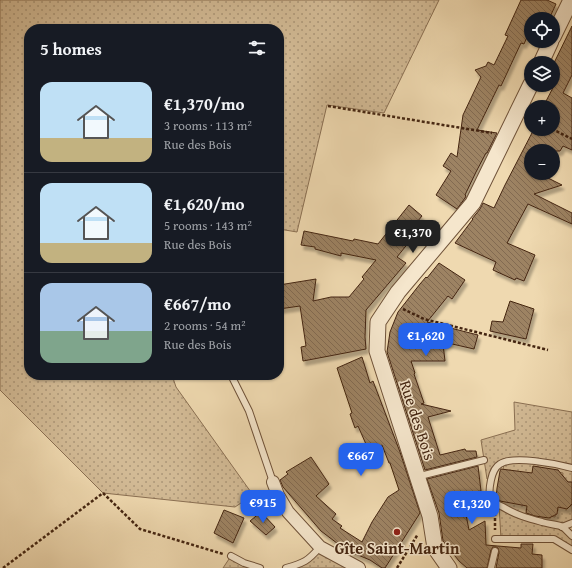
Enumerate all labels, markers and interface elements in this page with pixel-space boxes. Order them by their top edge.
map controls [524,12,560,180]
button: locate [524,12,560,48]
text: 5 homes [40,36,102,61]
icon: filters [246,37,268,59]
button: layers [524,56,560,92]
text: €1,370/mo [164,91,245,116]
icon: home [72,98,120,146]
button: + [524,100,560,136]
text: 3 rooms · 113 m² [164,116,252,135]
text: Rue des Bois [164,135,231,154]
button: − [524,144,560,180]
text: €1,620/mo [164,191,245,216]
icon: home [72,199,120,247]
text: 5 rooms · 143 m² [164,216,252,235]
pin: €1,370 [380,220,446,254]
text: €1,370 [394,223,432,242]
text: Rue des Bois [164,235,231,254]
text: €667/mo [164,291,231,316]
icon: home [72,299,120,347]
text: 2 rooms · 54 m² [164,316,246,335]
pin: €1,620 [393,323,459,357]
text: €1,620 [407,326,445,345]
text: Rue des Bois [164,335,231,354]
street label: Rue des Bois [394,377,442,463]
pin: €667 [337,443,385,477]
text: €667 [348,446,374,465]
pin: €915 [239,490,287,524]
pin: €1,320 [439,491,505,525]
text: €915 [250,493,276,512]
text: €1,320 [453,494,491,513]
marker: Gîte Saint-Martin [392,527,402,537]
place label: Gîte Saint-Martin [335,536,460,560]

